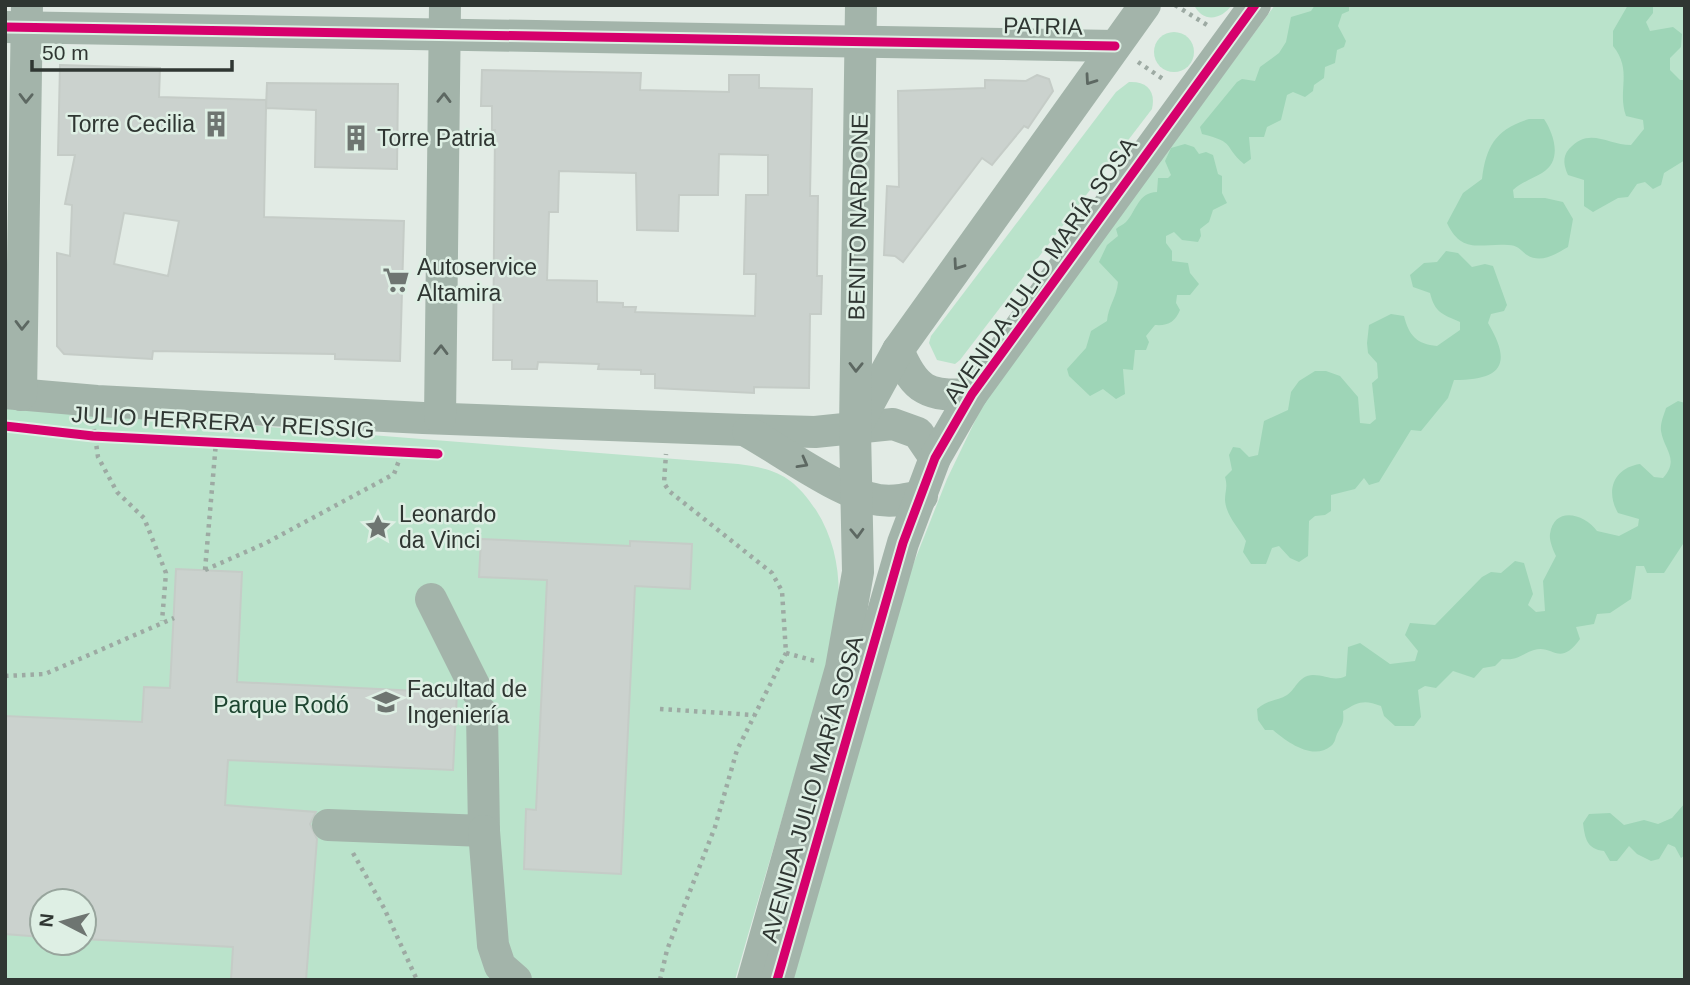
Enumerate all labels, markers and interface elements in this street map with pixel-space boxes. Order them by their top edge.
street label: PATRIA [1003,12,1084,40]
scale bar [32,28,231,72]
text: 50 m [42,41,89,64]
one-way arrow [1086,72,1098,85]
one-way arrow [436,92,452,103]
one-way arrow [18,93,34,104]
building icon: Torre Cecilia [201,109,231,139]
place label: Torre Cecilia [67,111,195,137]
street label: BENITO NARDONE [843,113,873,321]
building icon: Torre Patria [341,123,371,153]
place label: Torre Patria [377,125,496,151]
street label: AVENIDA JULIO MARÍA SOSA [938,132,1142,408]
place label: Autoservice Altamira [417,254,537,306]
one-way arrow [954,257,966,270]
supermarket icon: Autoservice Altamira [381,265,411,295]
one-way arrow [15,320,30,331]
one-way arrow [433,344,449,355]
one-way arrow [848,363,864,373]
street label: JULIO HERRERA Y REISSIG [71,401,375,443]
one-way arrow [795,455,808,468]
place label: Leonardo da Vinci [399,501,496,553]
place icon: Leonardo da Vinci [363,512,393,542]
one-way arrow [849,528,864,539]
street label: AVENIDA JULIO MARÍA SOSA [756,632,868,945]
place label: Facultad de Ingeniería [407,676,527,728]
school or university icon: Facultad de Ingeniería [371,687,401,717]
park label: Parque Rodó [213,692,349,718]
north arrow [28,887,98,957]
text: N [35,912,58,928]

